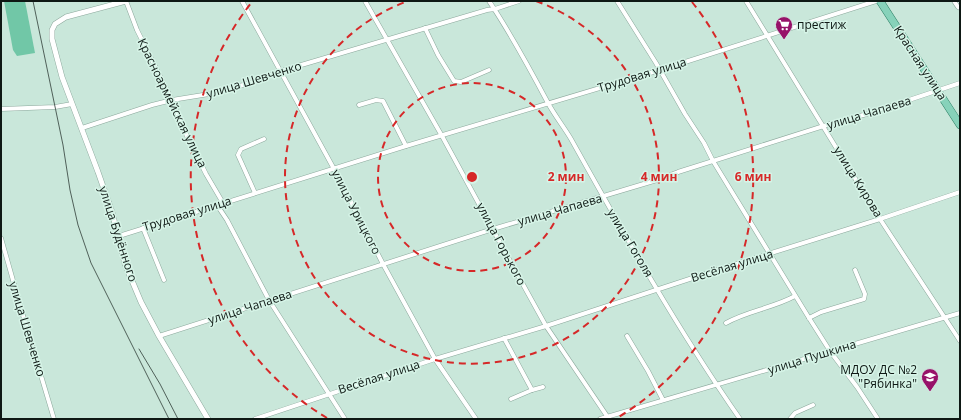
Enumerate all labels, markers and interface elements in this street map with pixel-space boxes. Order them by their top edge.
supermarket icon: престиж [774,15,794,40]
place label: престиж [797,16,847,33]
street label: Красная улица [890,22,951,103]
street label: Красноармейская улица [134,35,211,170]
street label: Трудовая улица [595,53,688,96]
street label: улица Шевченко [204,57,304,102]
street label: улица Чапаева [825,92,913,133]
street label: улица Кирова [830,143,887,221]
street label: улица Урицкого [328,166,385,257]
text: 2 мин [548,168,584,185]
text: 4 мин [641,168,677,185]
text: 6 мин [735,168,771,185]
centre of rings [465,170,479,184]
street label: улица Будённого [95,184,142,284]
street label: улица Чапаева [516,189,604,230]
street label: Трудовая улица [140,192,233,235]
street label: улица Горького [472,199,530,288]
street label: улица Гоголя [603,205,658,280]
street label: Весёлая улица [689,245,775,286]
street label: улица Шевченко [5,279,50,379]
street label: улица Чапаева [206,285,294,328]
street label: улица Пушкина [766,335,858,378]
street label: Весёлая улица [336,355,422,398]
place label: МДОУ ДС №2 "Рябинка" [840,361,917,392]
school or university icon: МДОУ ДС №2 "Рябинка" [920,367,940,392]

